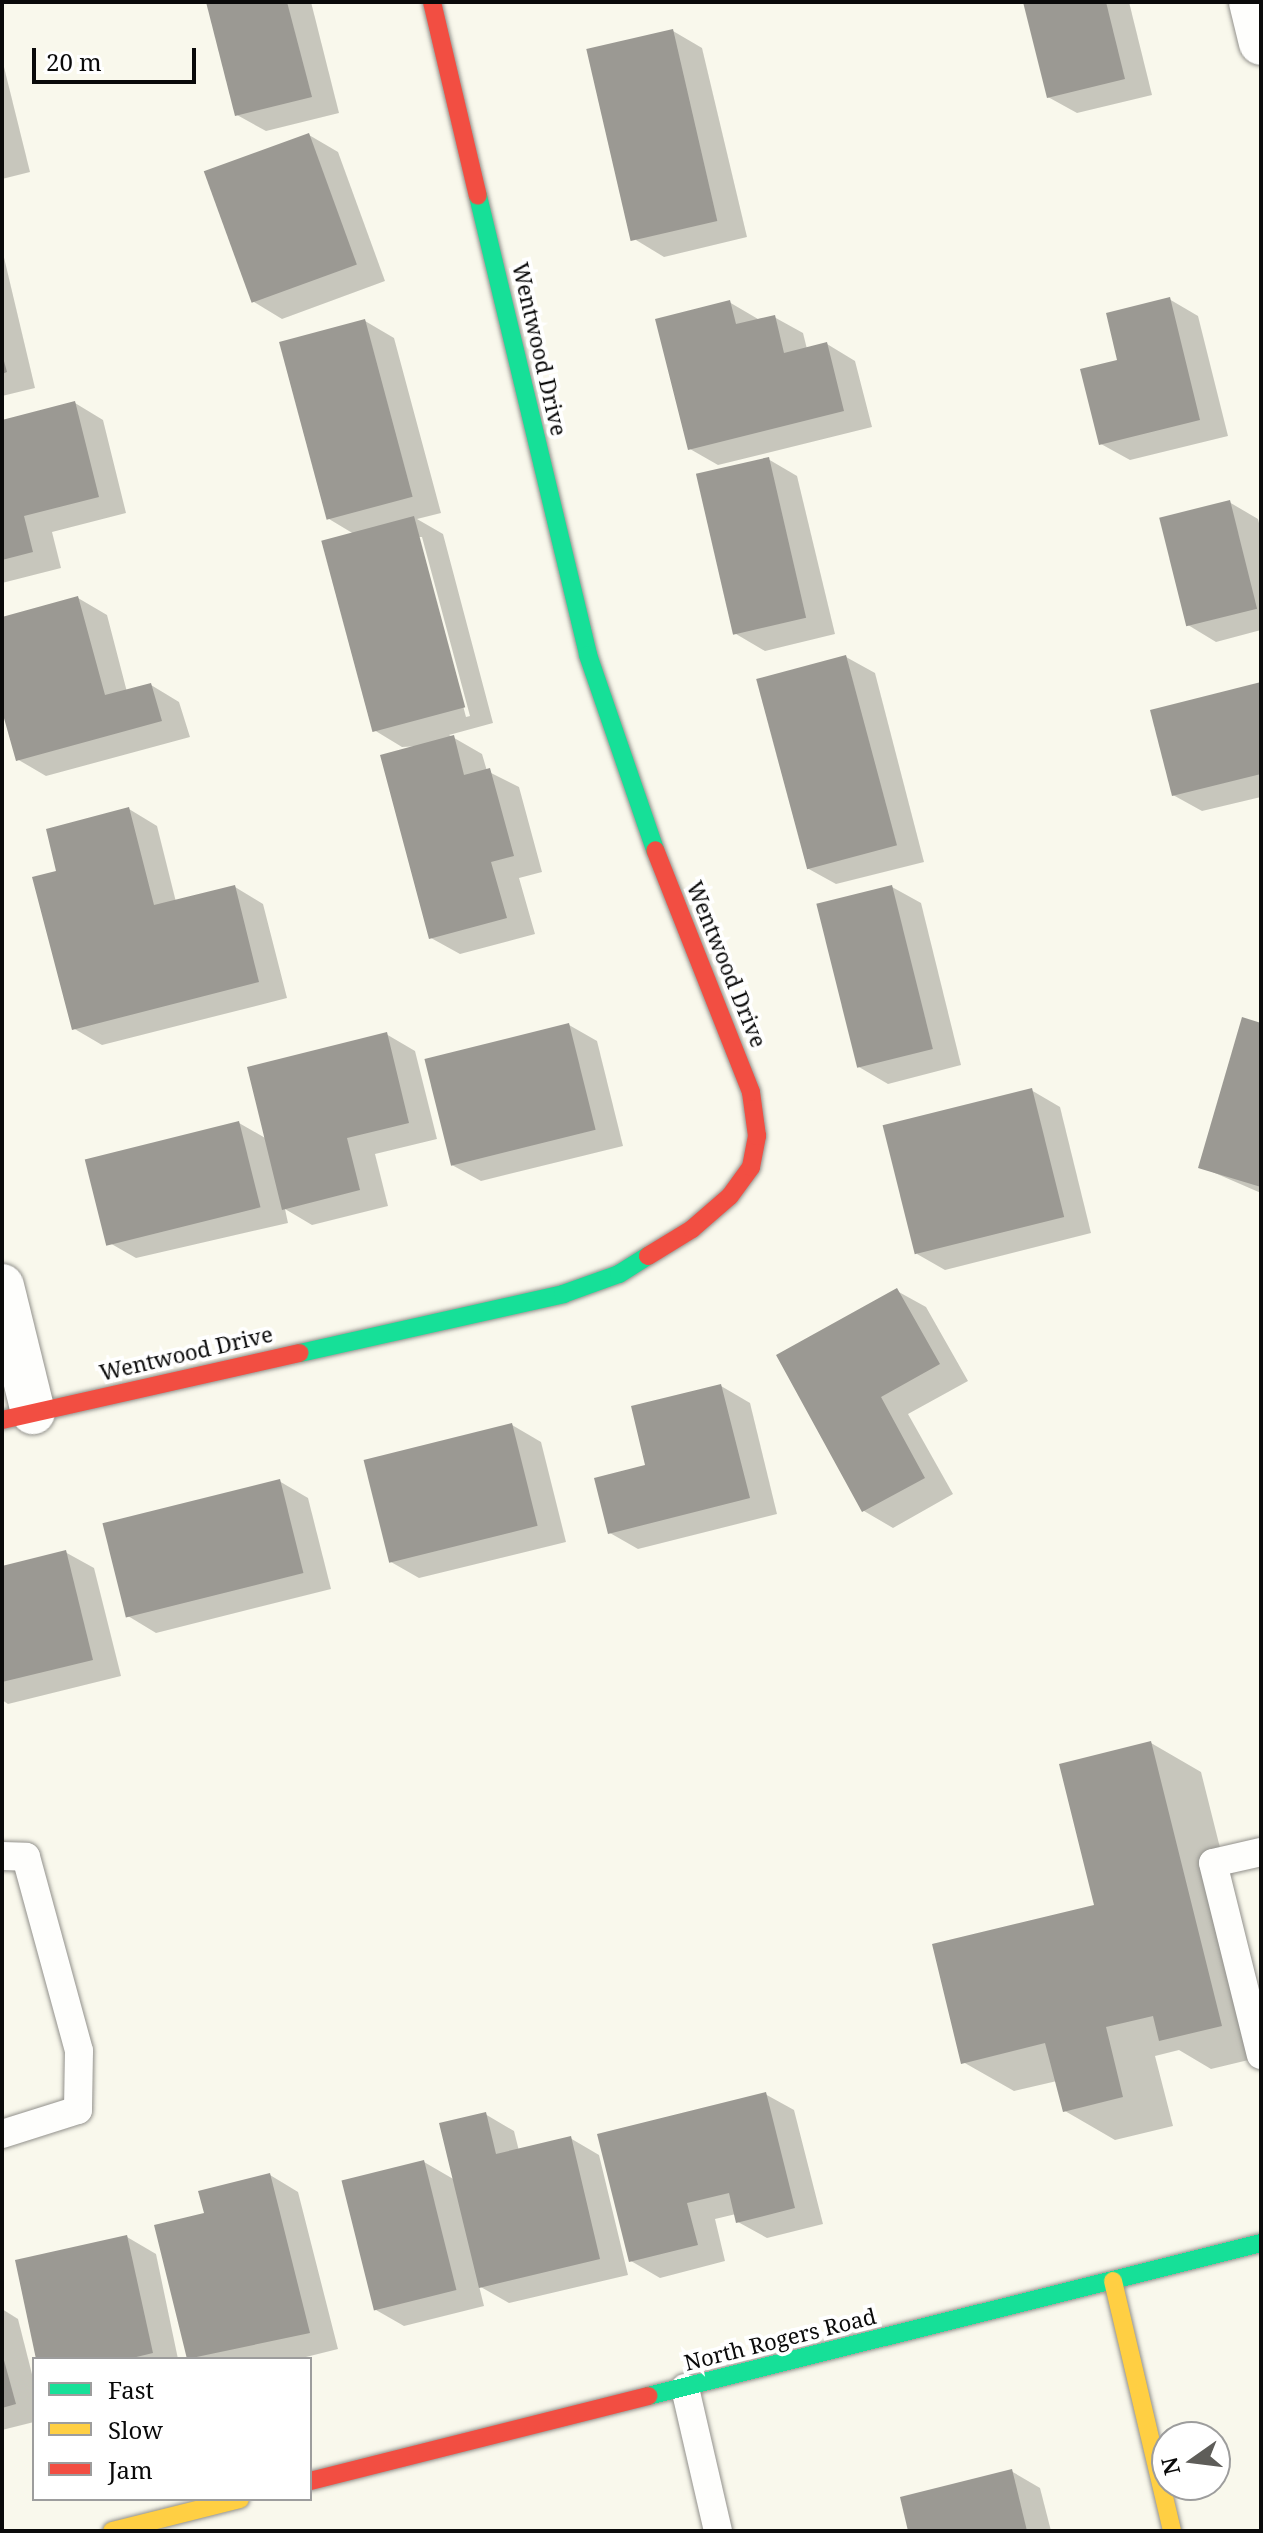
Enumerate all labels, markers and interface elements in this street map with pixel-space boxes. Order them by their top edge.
scale bar [36,32,200,82]
text: 20 m [46,45,102,78]
street label: Wentwood Drive [507,260,573,438]
street label: Wentwood Drive [682,877,772,1051]
street label: Wentwood Drive [97,1320,275,1386]
street label: North Rogers Road [681,2302,879,2376]
legend [32,2357,312,2501]
text: Fast [108,2373,154,2406]
text: Slow [108,2413,163,2446]
north arrow [1151,2421,1231,2501]
text: Jam [108,2453,153,2486]
text: N [1153,2454,1186,2478]

